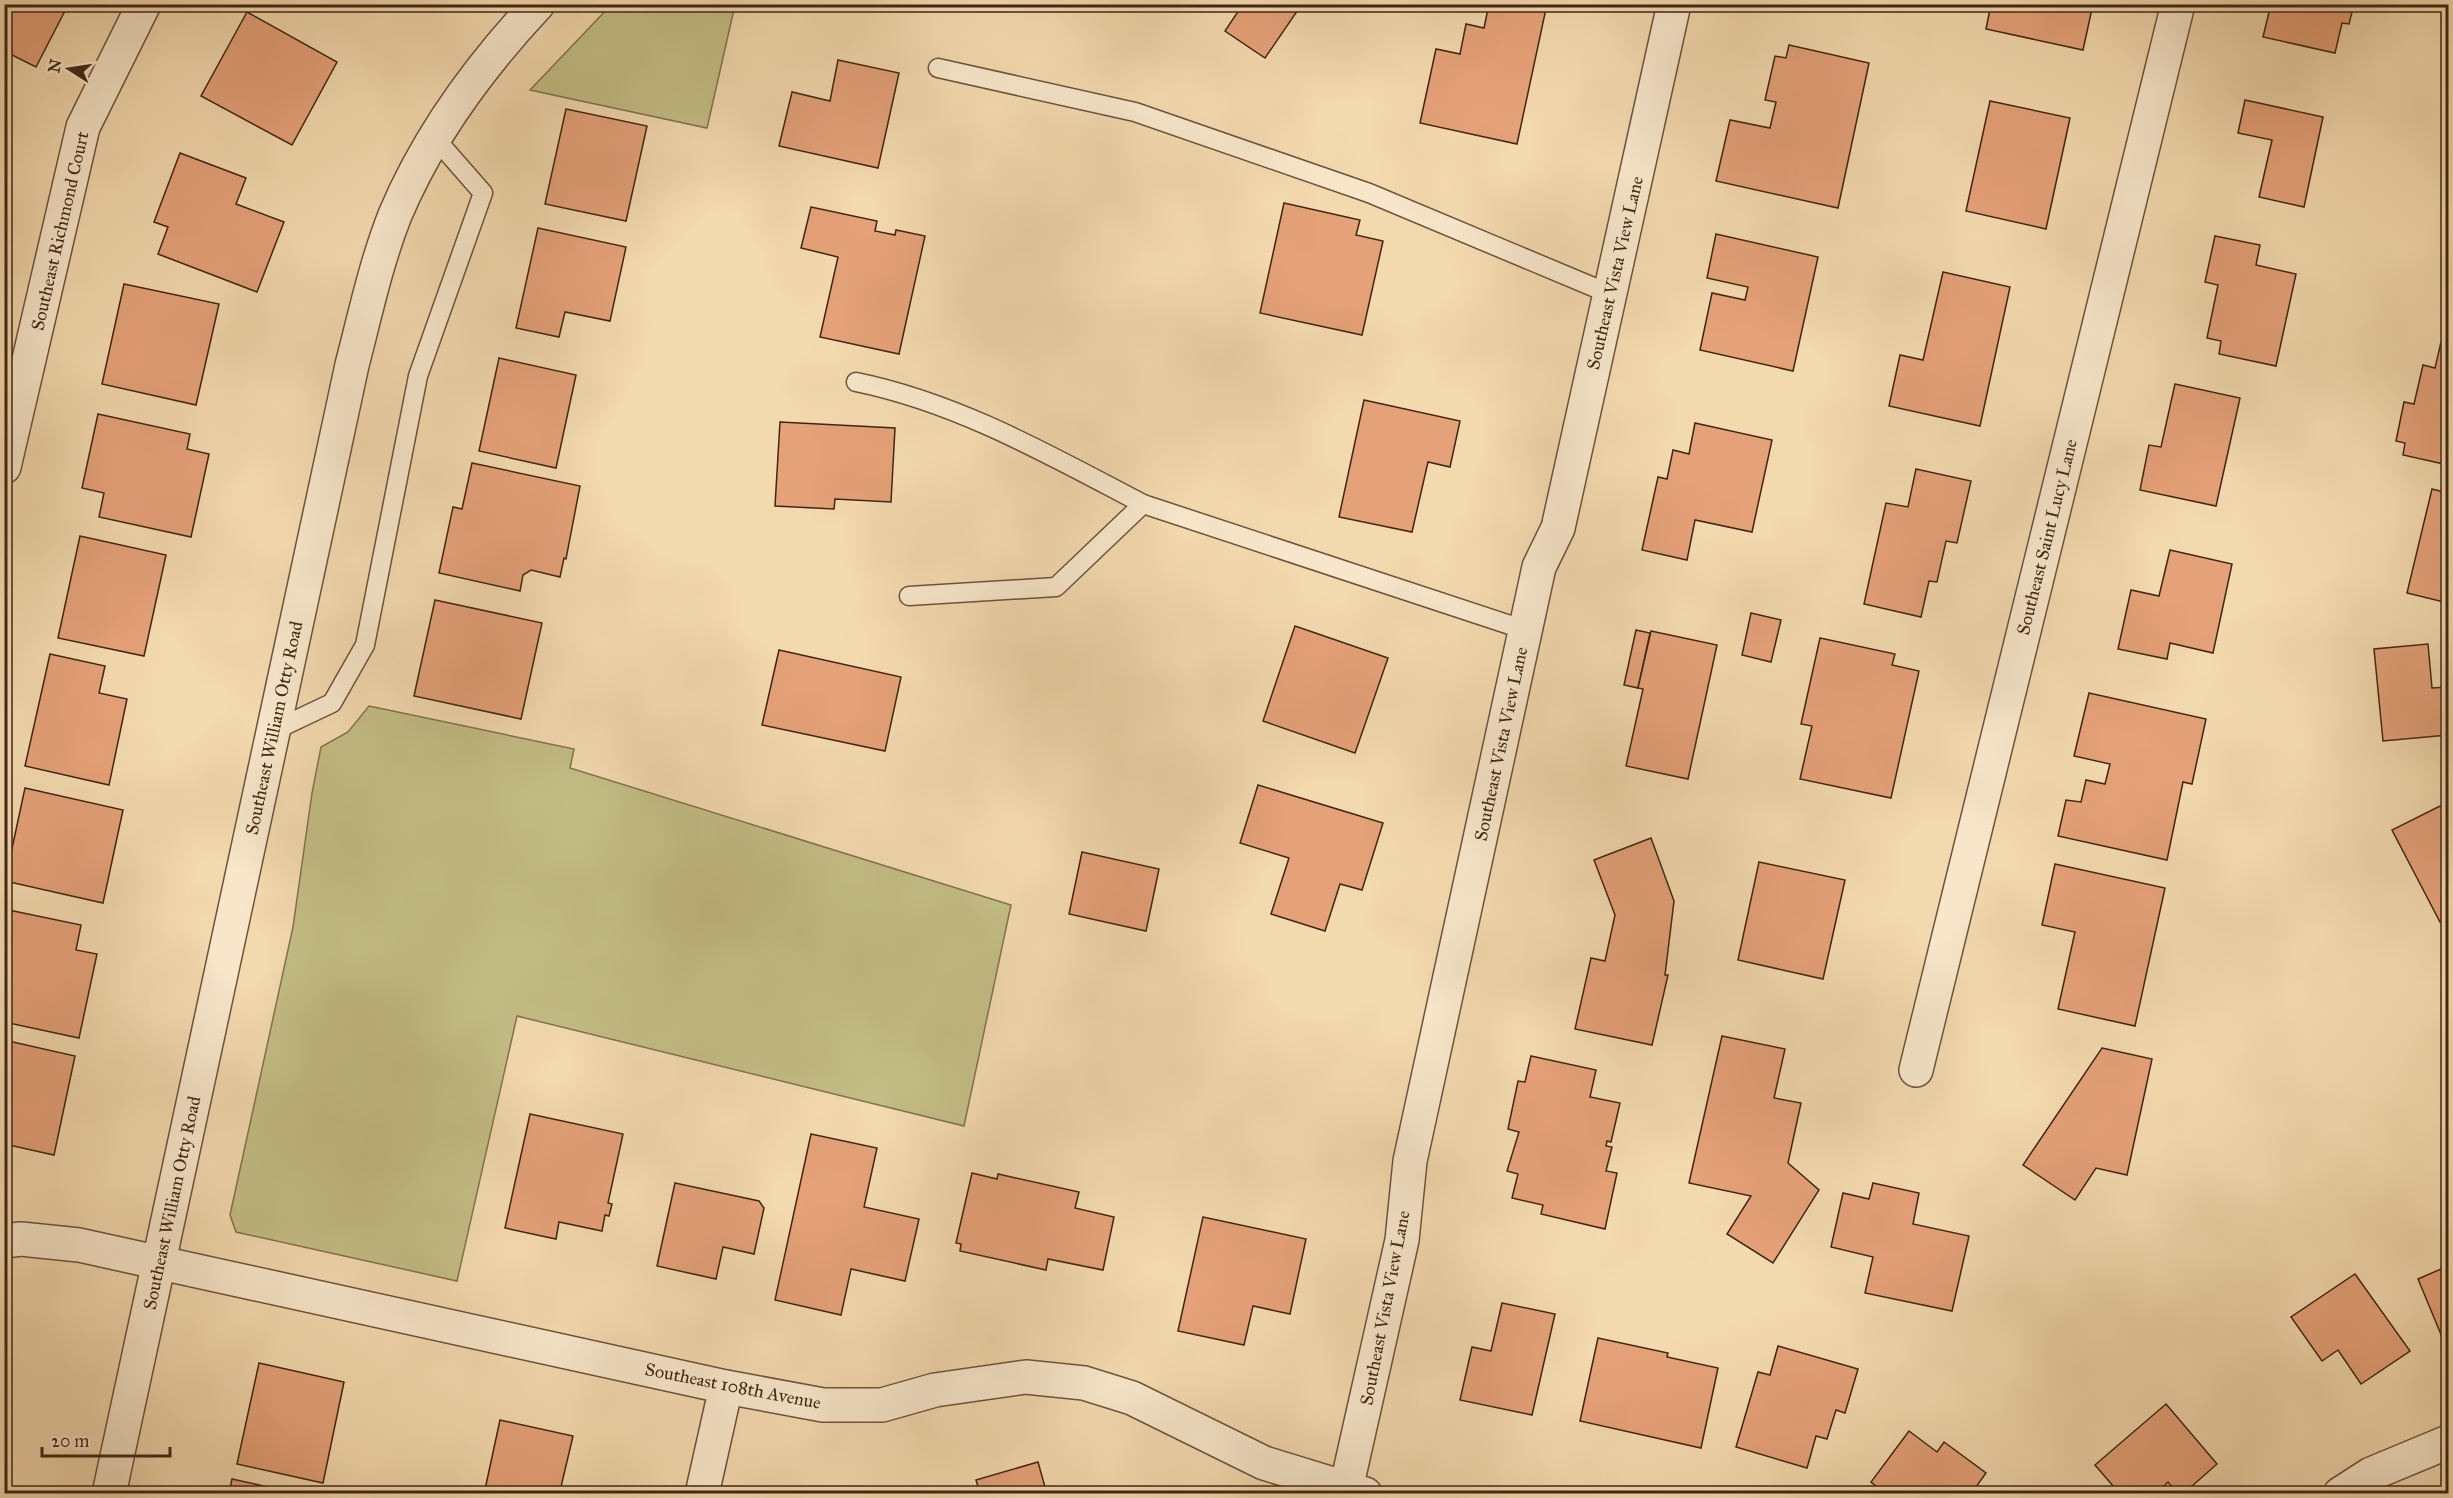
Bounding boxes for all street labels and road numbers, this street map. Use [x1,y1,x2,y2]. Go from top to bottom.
street label: Southeast Richmond Court [26,129,94,333]
street label: Southeast Vista View Lane [1582,174,1648,372]
street label: Southeast Saint Lucy Lane [2012,437,2082,637]
street label: Southeast William Otty Road [241,619,307,837]
street label: Southeast Vista View Lane [1470,645,1532,843]
street label: Southeast William Otty Road [139,1094,205,1312]
street label: Southeast Vista View Lane [1355,1209,1415,1407]
street label: Southeast 108th Avenue [643,1358,823,1414]

